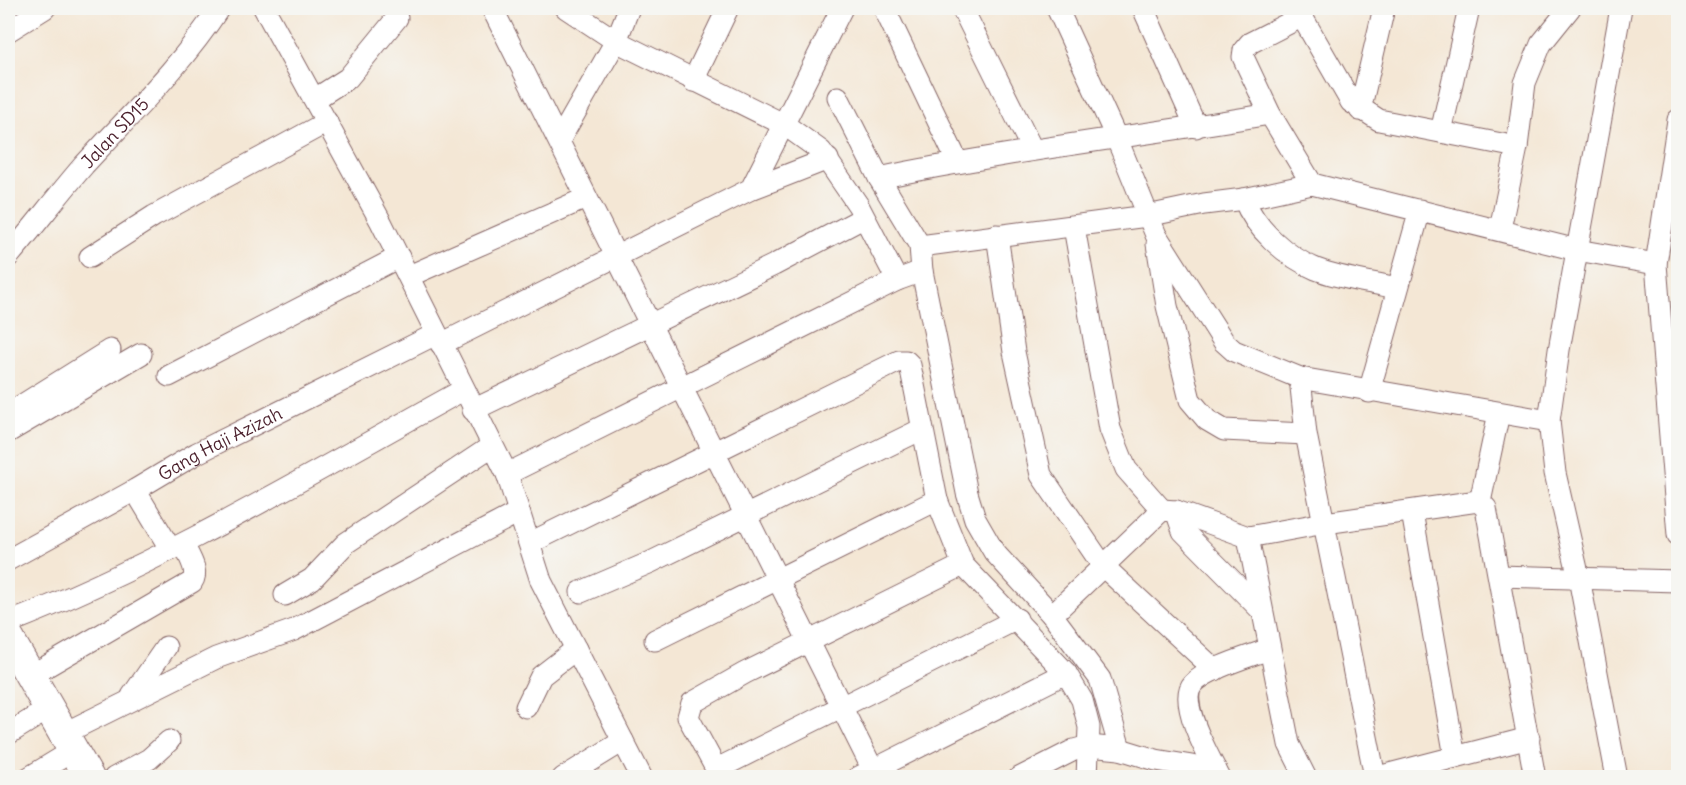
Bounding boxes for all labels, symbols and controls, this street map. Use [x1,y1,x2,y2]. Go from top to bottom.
street label: Jalan SD15 [76,92,153,173]
street label: Gang Haji Azizah [154,401,286,485]

